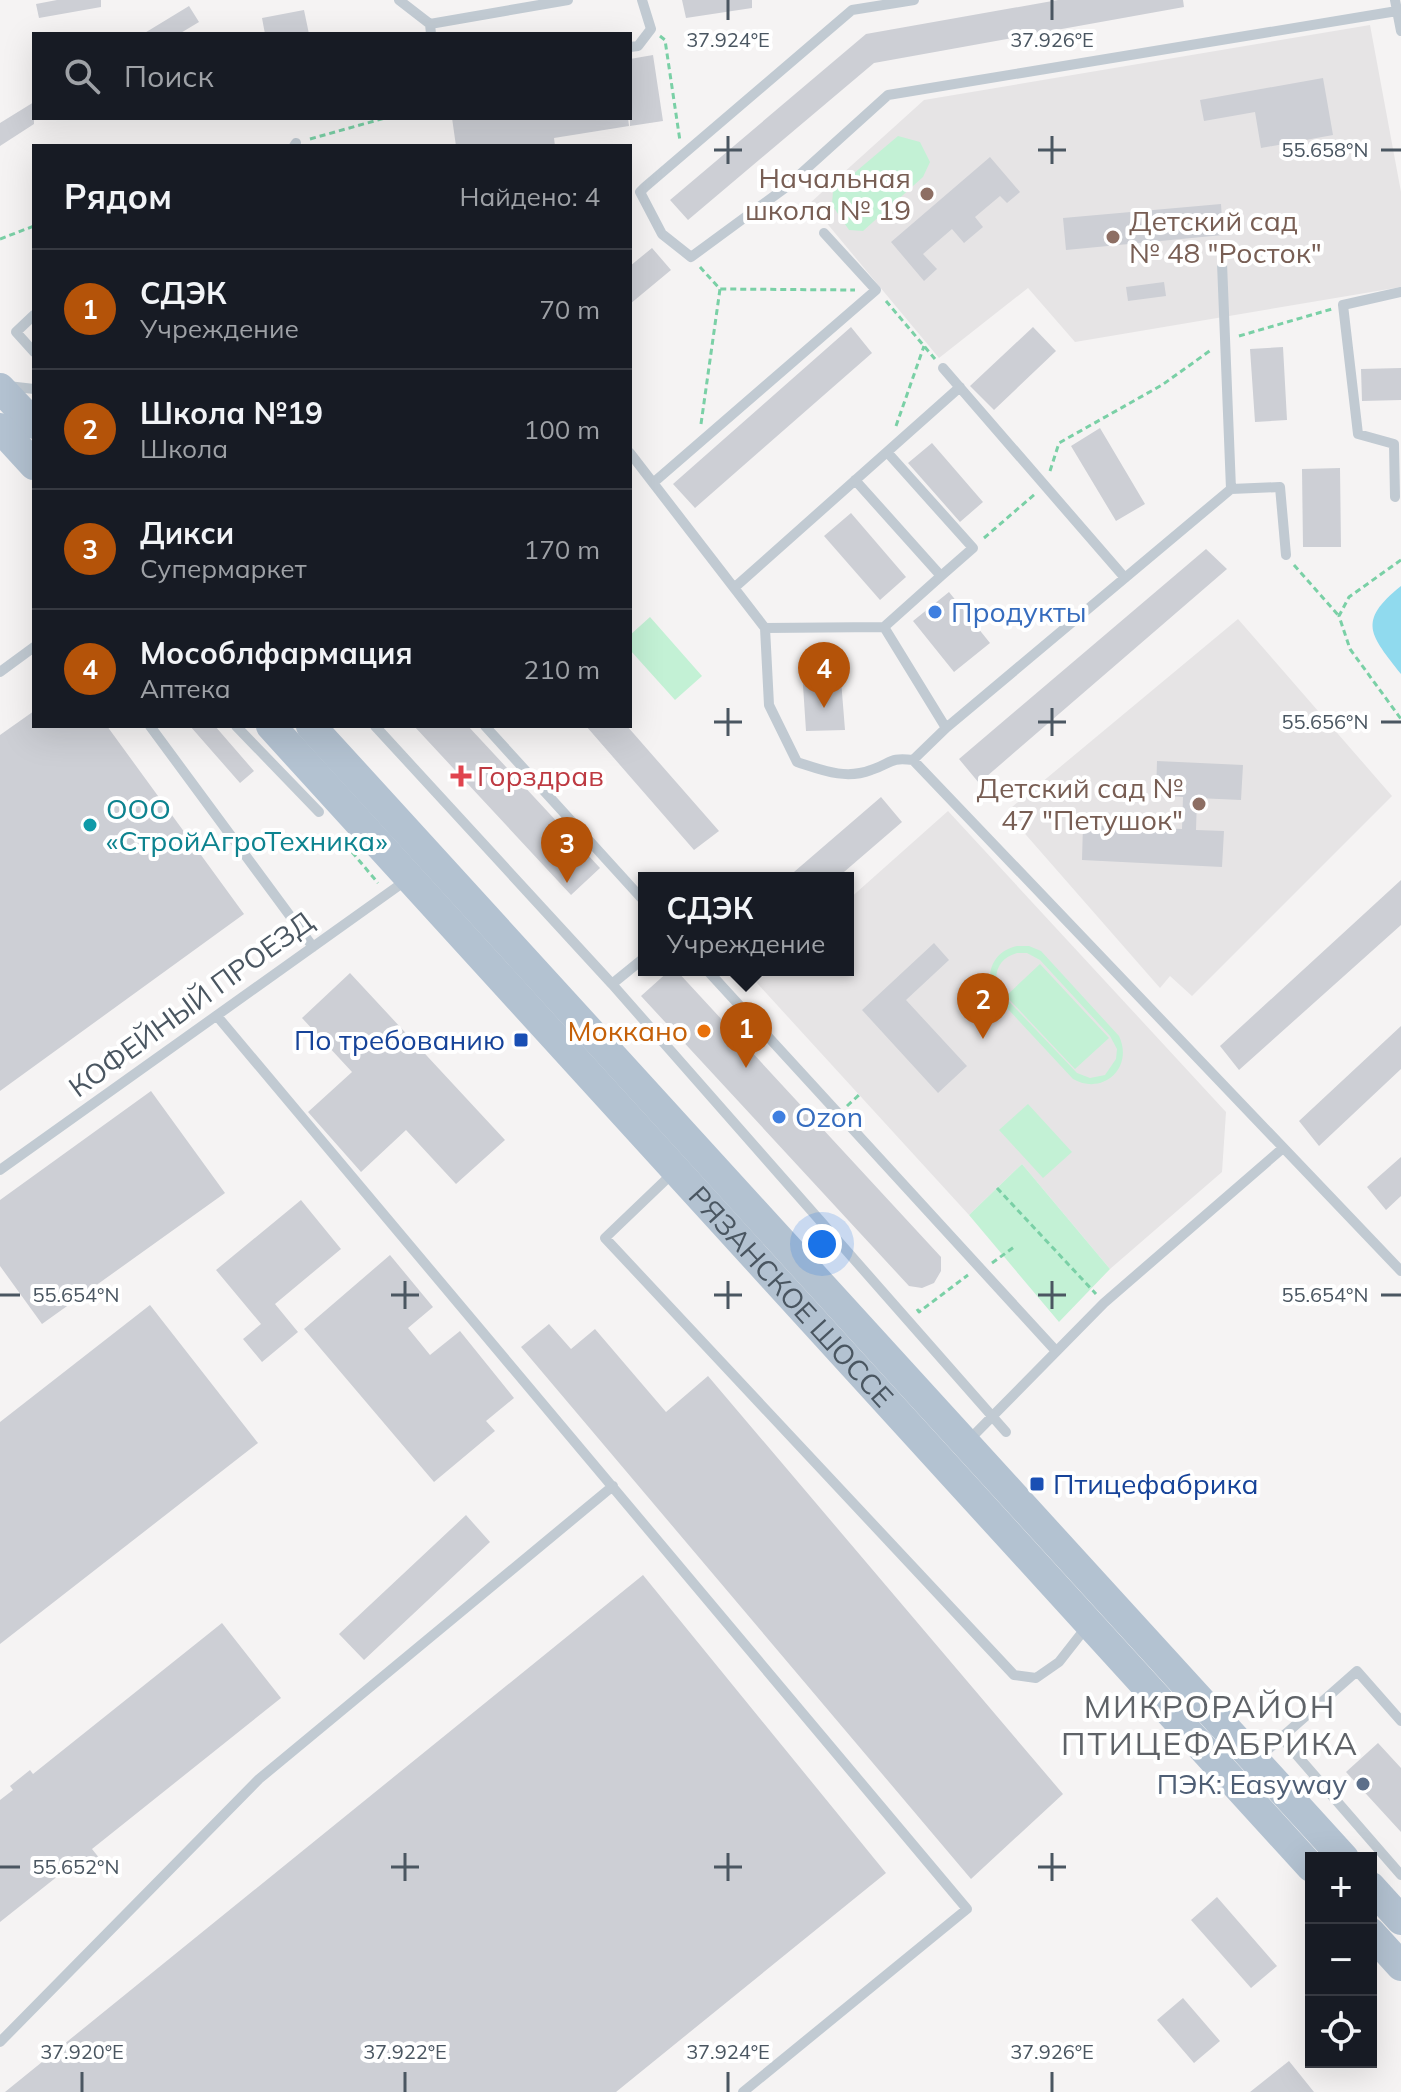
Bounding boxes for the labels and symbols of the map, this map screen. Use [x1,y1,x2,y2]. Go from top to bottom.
text: 37.924°E [686,27,770,52]
text: 37.926°E [1010,27,1094,52]
text: 55.658°N [1282,137,1368,162]
place label: Начальная школа № 19 [745,160,911,227]
marker: Начальная школа № 19 [918,185,936,203]
place label: Детский сад № 48 "Росток" [1129,203,1322,270]
marker: Детский сад № 48 "Росток" [1104,228,1122,246]
place label: Продукты [951,594,1087,629]
marker: Продукты [926,603,944,621]
pin: 4 [798,642,850,708]
text: 55.656°N [1282,709,1368,734]
place label: Горздрав [477,758,604,793]
marker: Горздрав [452,767,470,785]
place label: Детский сад № 47 "Петушок" [977,770,1183,837]
place label: ООО «СтройАгроТехника» [106,791,388,858]
marker: Детский сад № 47 "Петушок" [1190,795,1208,813]
marker: ООО «СтройАгроТехника» [81,816,99,834]
pin: 3 [541,817,593,883]
street label: КОФЕЙНЫЙ ПРОЕЗД [62,903,320,1104]
pin: 2 [957,973,1009,1039]
pin: 1 [720,1002,772,1068]
place label: Моккано [567,1013,688,1048]
place label: По требованию [294,1022,505,1057]
marker: Моккано [695,1022,713,1040]
marker: По требованию [512,1031,530,1049]
place label: Ozon [795,1099,863,1134]
marker: Ozon [770,1108,788,1126]
street label: РЯЗАНСКОЕ ШОССЕ [682,1178,901,1414]
your location [802,1224,842,1264]
text: 55.654°N [33,1282,119,1307]
text: 55.654°N [1282,1282,1368,1307]
place label: Птицефабрика [1053,1466,1259,1501]
marker: Птицефабрика [1028,1475,1046,1493]
district label: МИКРОРАЙОН ПТИЦЕФАБРИКА [1061,1686,1359,1763]
place label: ПЭК: Easyway [1157,1766,1347,1801]
marker: ПЭК: Easyway [1354,1775,1372,1793]
text: 55.652°N [33,1854,119,1879]
text: 37.920°E [40,2039,124,2064]
text: 37.922°E [363,2039,447,2064]
text: 37.924°E [686,2039,770,2064]
text: 37.926°E [1010,2039,1094,2064]

